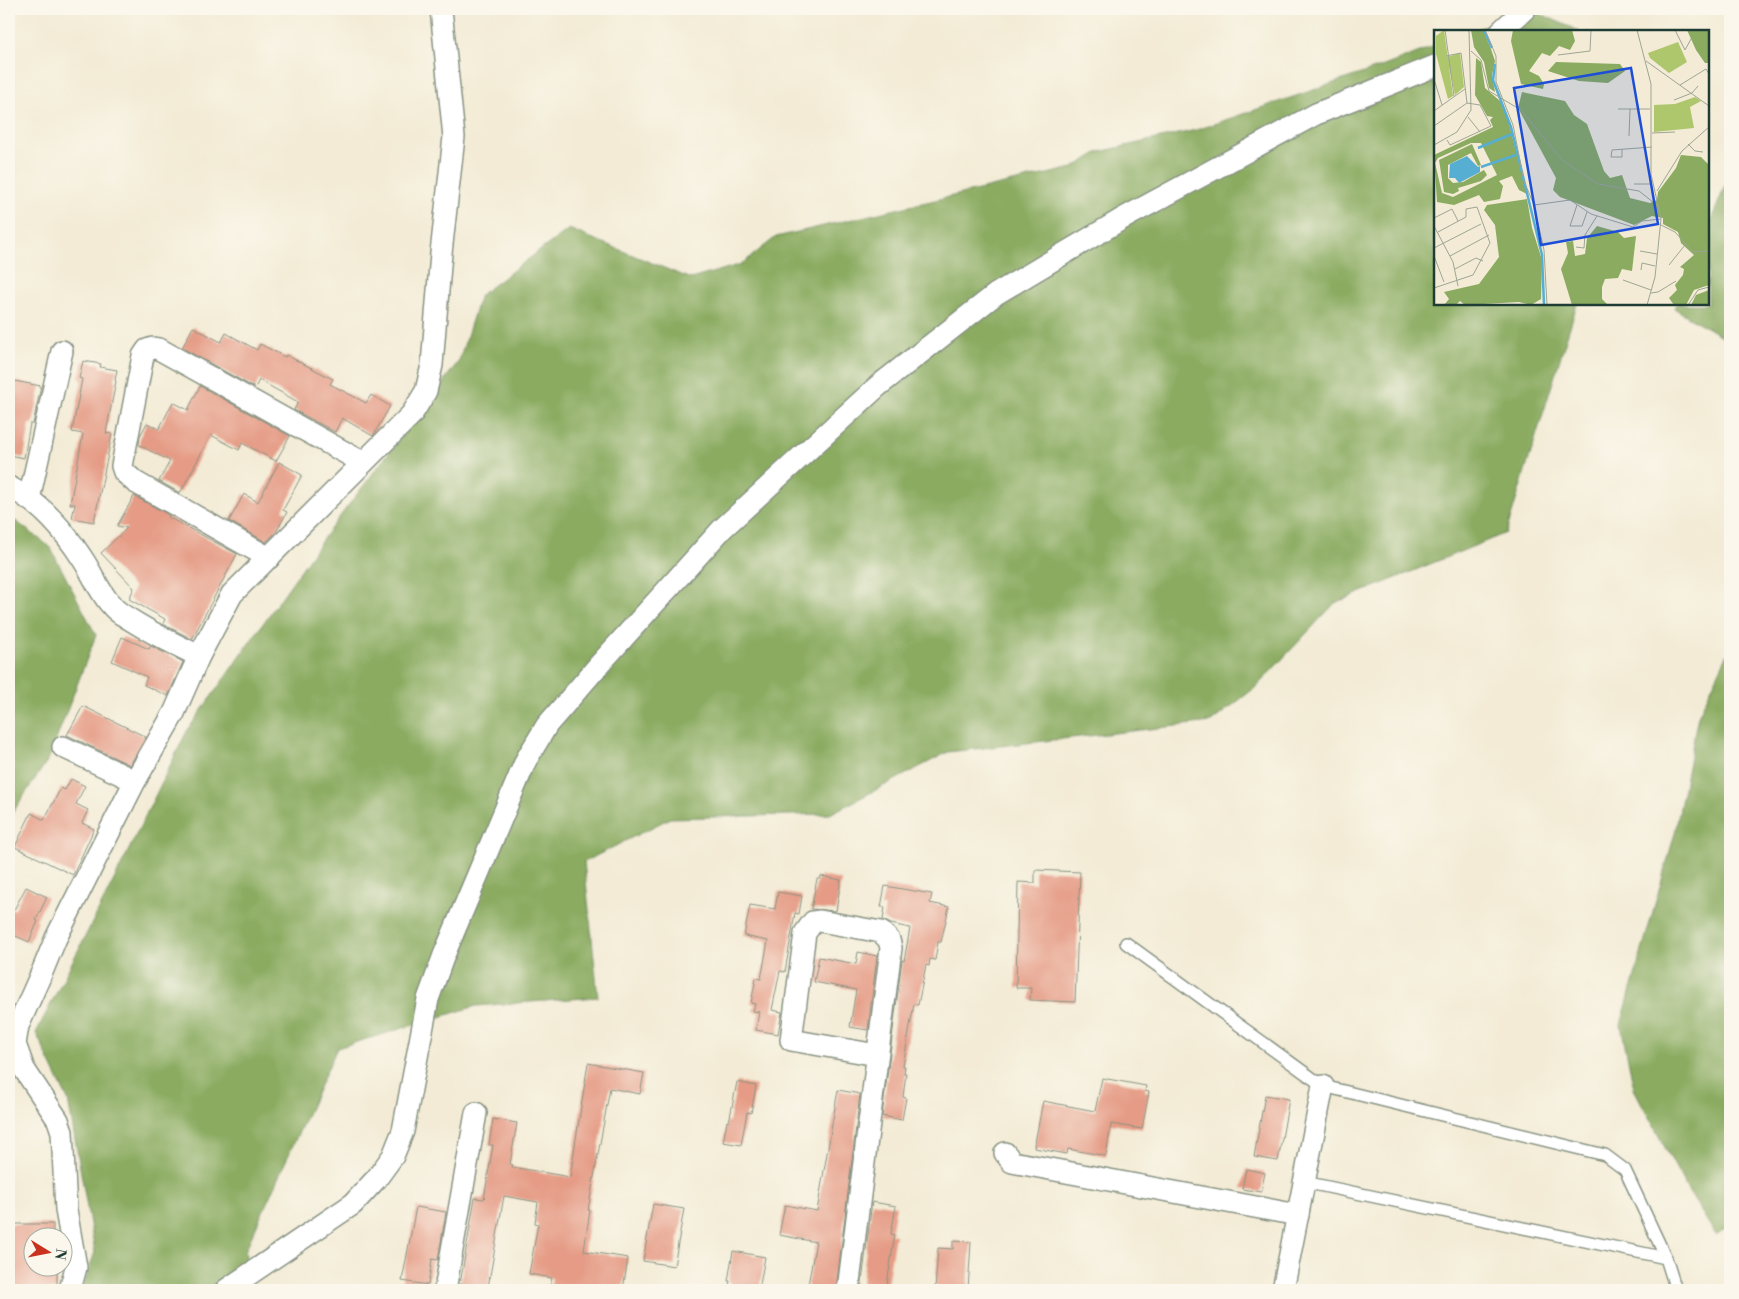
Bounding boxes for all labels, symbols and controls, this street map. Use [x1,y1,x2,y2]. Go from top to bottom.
inset map [1434,30,1709,305]
north arrow [22,1226,72,1276]
text: N [50,1247,70,1261]

